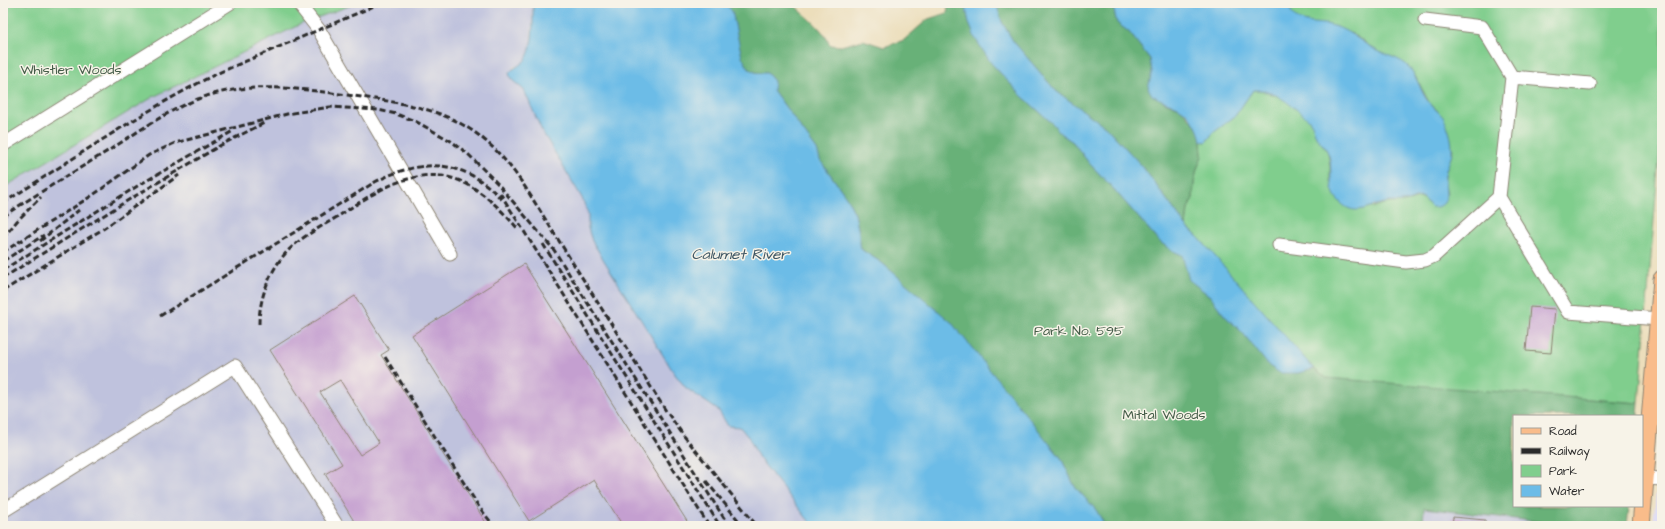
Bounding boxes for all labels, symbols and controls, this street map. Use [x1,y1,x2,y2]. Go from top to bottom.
park label: Whistler Woods [20,60,122,80]
water label: Calumet River [691,244,790,265]
park label: Park No. 595 [1034,321,1124,341]
park label: Mittal Woods [1122,405,1206,425]
legend [1513,415,1643,507]
text: Road [1549,423,1577,440]
text: Railway [1549,443,1590,461]
text: Park [1549,463,1577,480]
text: Water [1549,483,1585,500]

